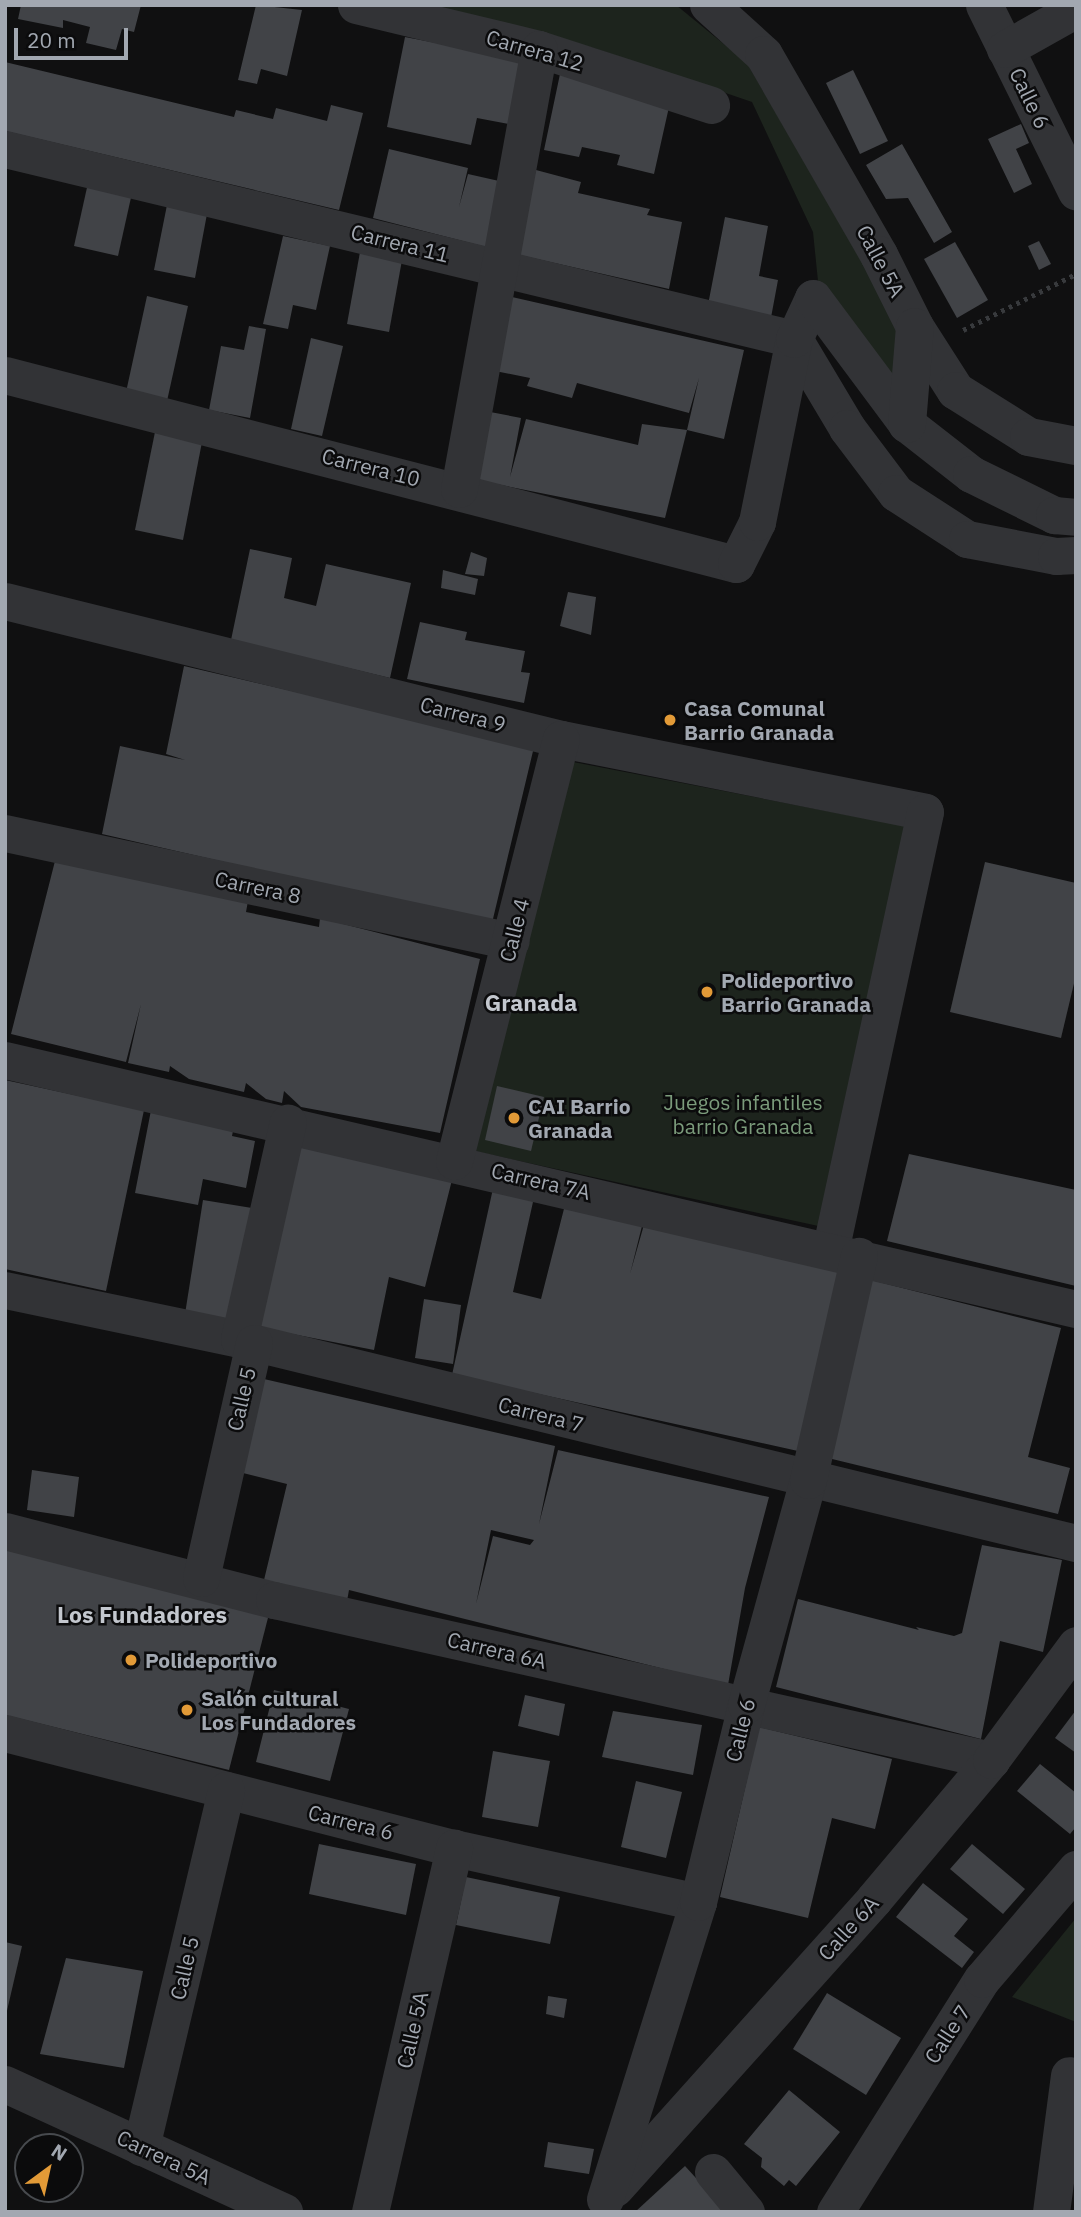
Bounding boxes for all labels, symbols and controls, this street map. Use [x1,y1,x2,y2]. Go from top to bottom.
scale bar [18,14,131,58]
street label: Carrera 12 [483,24,587,76]
text: 20 m [27,26,76,54]
street label: Calle 6 [1005,63,1055,133]
street label: Carrera 11 [348,219,452,267]
street label: Calle 5A [852,221,910,301]
street label: Carrera 10 [319,443,423,491]
street label: Carrera 9 [418,691,508,737]
place label: Casa Comunal Barrio Granada [684,695,834,745]
marker: Casa Comunal Barrio Granada [662,712,678,728]
street label: Carrera 8 [213,866,303,908]
street label: Calle 4 [494,896,534,964]
place label: Polideportivo Barrio Granada [721,967,871,1017]
marker: Polideportivo Barrio Granada [699,984,715,1000]
district label: Granada [485,988,577,1016]
park label: Juegos infantiles barrio Granada [663,1089,823,1139]
place label: CAI Barrio Granada [528,1093,631,1143]
marker: CAI Barrio Granada [506,1110,522,1126]
street label: Carrera 7A [489,1157,593,1205]
street label: Calle 5 [221,1365,261,1433]
street label: Carrera 7 [496,1391,586,1437]
district label: Los Fundadores [57,1600,227,1628]
street label: Carrera 6A [445,1626,549,1674]
place label: Polideportivo [145,1647,277,1673]
marker: Polideportivo [123,1652,139,1668]
place label: Salón cultural Los Fundadores [201,1685,356,1735]
street label: Calle 6 [720,1696,760,1764]
marker: Salón cultural Los Fundadores [179,1702,195,1718]
street label: Carrera 6 [306,1799,396,1845]
street label: Calle 6A [813,1891,883,1965]
street label: Calle 5 [164,1934,204,2002]
street label: Calle 5A [391,1989,433,2071]
street label: Calle 7 [919,2000,975,2068]
street label: Carrera 5A [113,2124,215,2190]
north arrow [14,2133,84,2203]
text: N [47,2138,72,2166]

